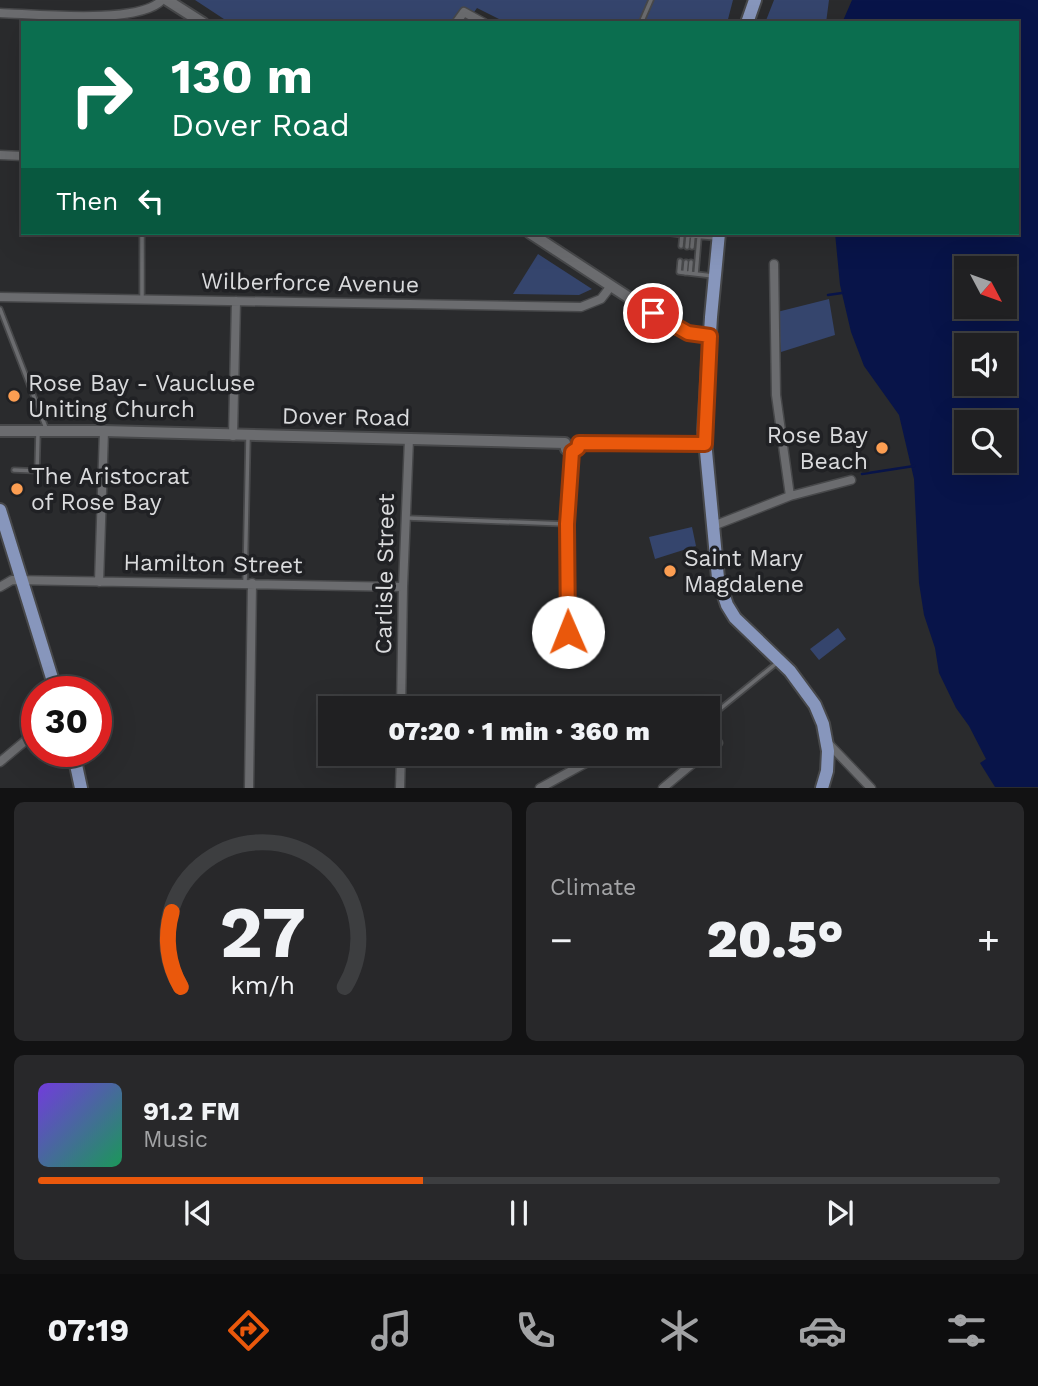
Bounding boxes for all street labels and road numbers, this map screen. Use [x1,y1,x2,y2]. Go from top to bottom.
street label: Wilberforce Avenue [201,268,419,298]
street label: Dover Road [282,402,410,432]
street label: Carlisle Street [370,493,400,655]
street label: Hamilton Street [123,549,303,579]

